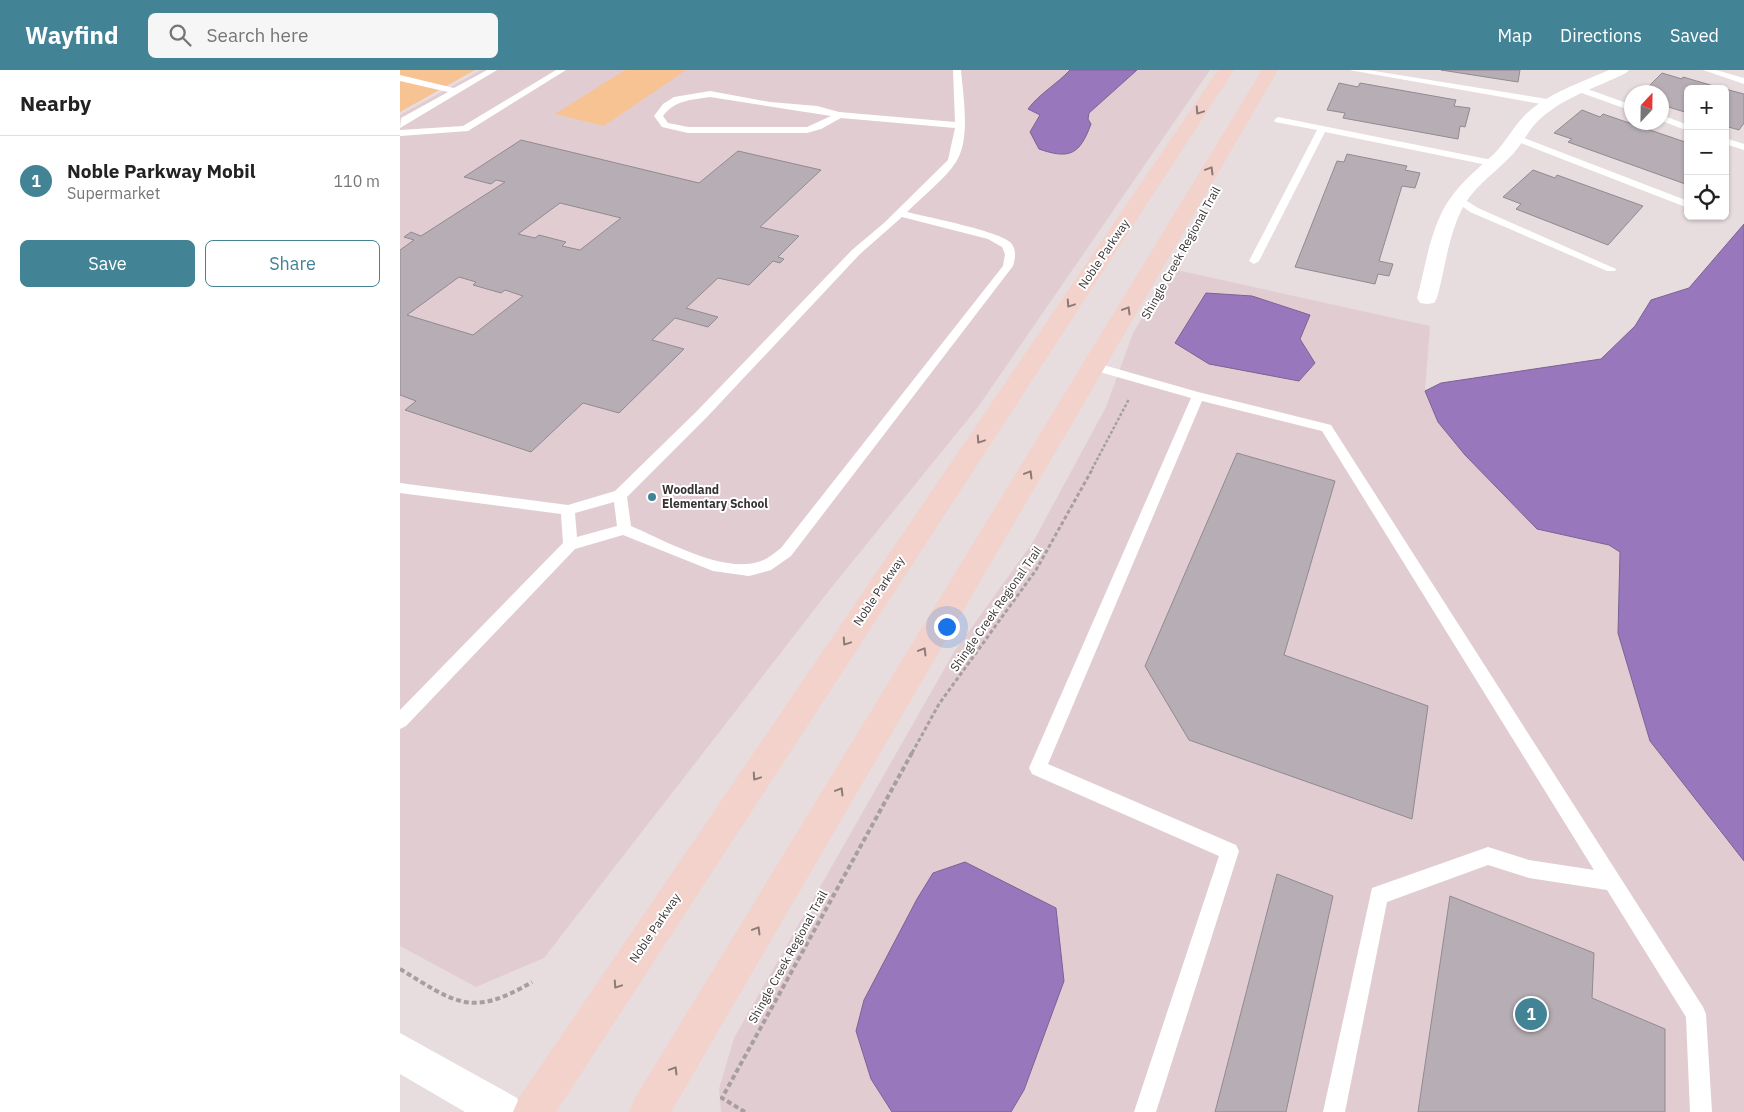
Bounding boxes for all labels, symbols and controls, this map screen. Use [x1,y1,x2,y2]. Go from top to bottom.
search box [148,13,498,58]
text: Wayfind [25,19,118,51]
icon: search [166,21,194,49]
text: Search here [206,23,308,47]
text: Map [1497,24,1532,47]
text: Directions [1560,24,1642,47]
text: Saved [1670,24,1719,47]
north arrow [1624,85,1669,130]
map controls [1684,85,1729,220]
button: + [1684,85,1729,130]
text: Nearby [20,89,91,117]
one-way arrow [1196,105,1205,114]
button: − [1684,130,1729,175]
text: Noble Parkway Mobil [67,159,255,183]
one-way arrow [1204,166,1214,175]
text: 1 [31,171,41,191]
text: 110 m [333,171,380,191]
button: locate [1684,175,1729,220]
text: Supermarket [67,183,160,203]
street label: Shingle Creek Regional Trail [1138,184,1223,322]
street label: Noble Parkway [1075,216,1132,291]
button: Save [20,240,195,287]
button: Share [205,240,380,287]
one-way arrow [1067,298,1076,308]
one-way arrow [1121,306,1131,315]
one-way arrow [977,434,986,443]
one-way arrow [1022,470,1032,479]
place label: Woodland Elementary School [662,482,768,511]
marker: Woodland Elementary School [646,491,658,503]
street label: Shingle Creek Regional Trail [947,543,1045,674]
street label: Noble Parkway [850,553,907,628]
your location [934,614,960,640]
one-way arrow [843,636,852,645]
one-way arrow [917,648,927,657]
one-way arrow [752,772,762,781]
one-way arrow [833,787,843,796]
street label: Shingle Creek Regional Trail [745,888,830,1026]
street label: Noble Parkway [626,890,683,965]
one-way arrow [750,927,760,936]
one-way arrow [614,979,623,989]
pin: 1 [1515,995,1547,1033]
one-way arrow [667,1067,677,1076]

